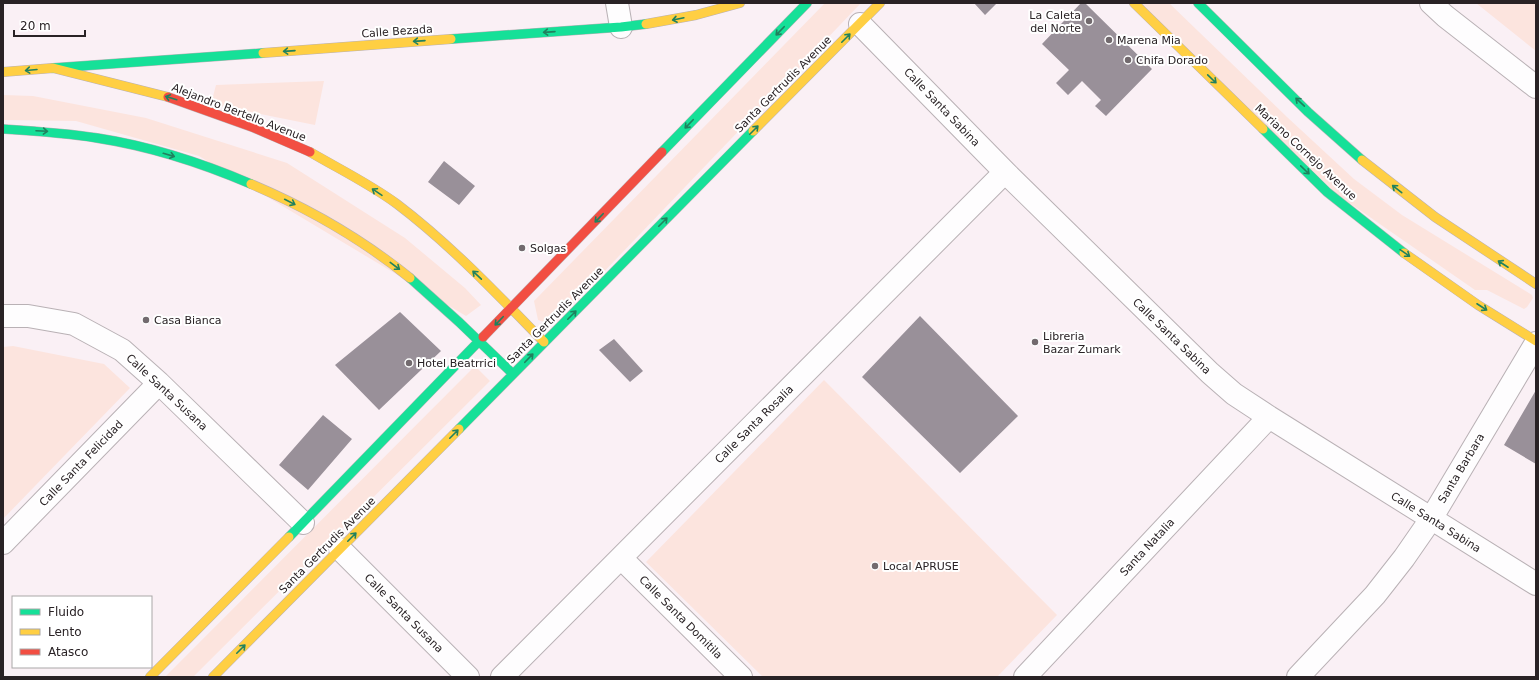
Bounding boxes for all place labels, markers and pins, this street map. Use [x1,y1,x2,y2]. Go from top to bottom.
place label: La Caleta del Norte [1029,9,1081,35]
marker: La Caleta del Norte [1084,16,1094,26]
place label: Marena Mia [1117,34,1181,47]
marker: Marena Mia [1104,35,1114,45]
place label: Chifa Dorado [1136,54,1208,67]
marker: Chifa Dorado [1123,55,1133,65]
place label: Solgas [530,242,566,255]
marker: Solgas [517,243,527,253]
place label: Casa Bianca [154,314,222,327]
marker: Casa Bianca [141,315,151,325]
place label: Libreria Bazar Zumark [1043,330,1121,356]
marker: Libreria Bazar Zumark [1030,337,1040,347]
place label: Hotel Beatrrici [417,357,496,370]
marker: Hotel Beatrrici [404,358,414,368]
place label: Local APRUSE [883,560,959,573]
marker: Local APRUSE [870,561,880,571]

